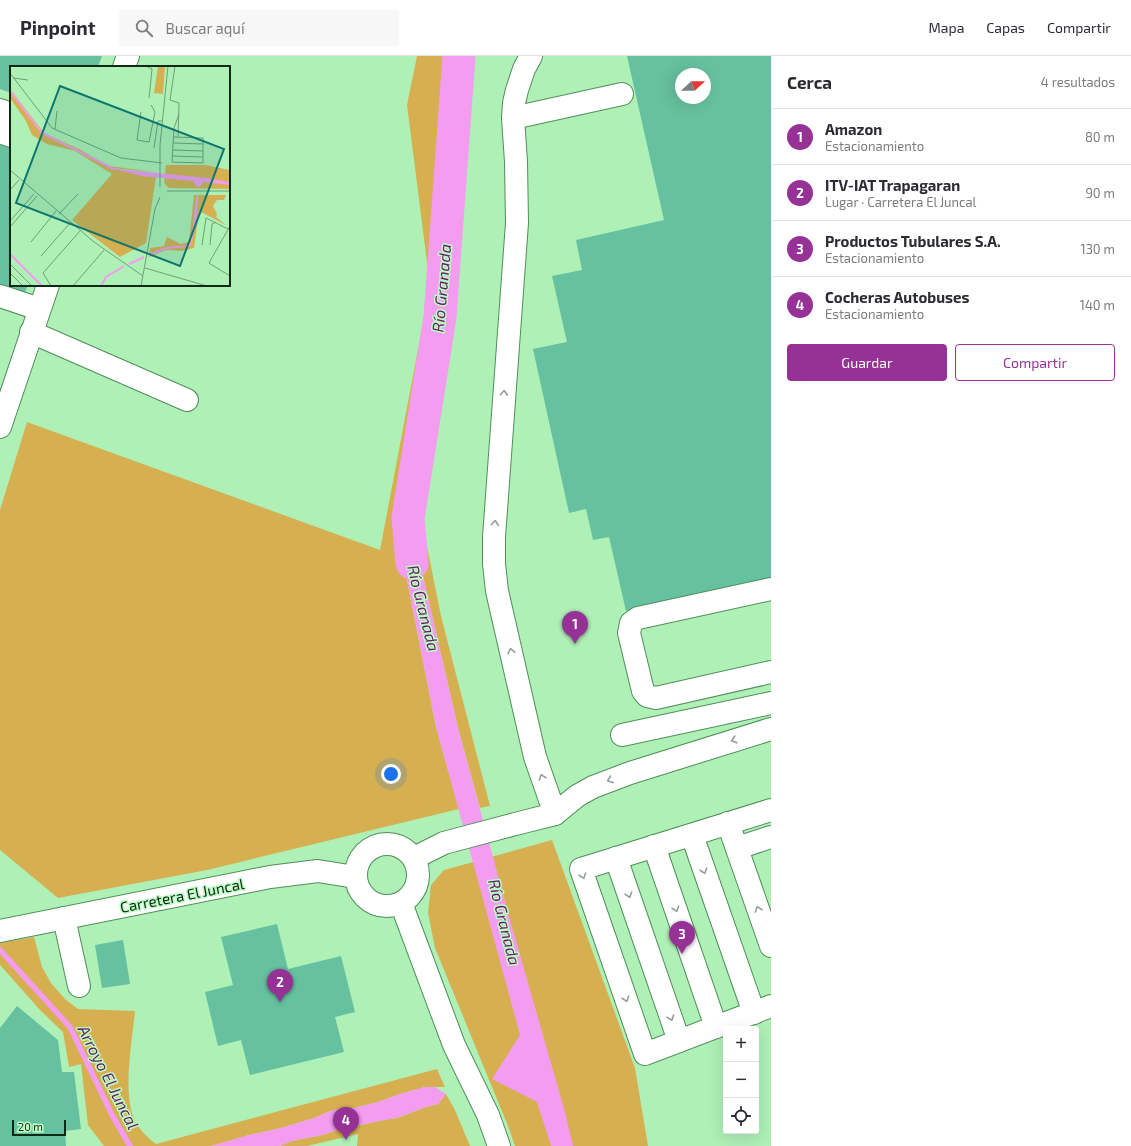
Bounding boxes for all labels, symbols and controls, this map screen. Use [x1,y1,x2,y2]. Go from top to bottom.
search box [119,10,399,46]
text: Pinpoint [20,16,95,39]
icon: search [133,17,155,39]
text: Buscar aquí [165,19,245,37]
text: Mapa [929,19,964,36]
text: Capas [986,19,1025,36]
text: Compartir [1047,19,1111,36]
inset map [10,66,230,286]
north arrow [675,68,711,104]
text: Cerca [787,72,832,92]
text: 4 resultados [1041,74,1115,90]
text: Amazon [825,120,882,138]
text: 1 [797,129,803,145]
text: 80 m [1085,129,1115,145]
text: Estacionamiento [825,138,924,154]
text: ITV-IAT Trapagaran [825,176,960,194]
text: 2 [796,185,804,201]
text: 90 m [1085,185,1115,201]
text: Lugar · Carretera El Juncal [825,194,976,210]
text: Productos Tubulares S.A. [825,232,1001,250]
text: 3 [796,241,804,257]
text: 130 m [1080,241,1115,257]
water label: Río Granada [428,243,454,333]
text: Estacionamiento [825,250,924,266]
text: Cocheras Autobuses [825,288,969,306]
text: 4 [796,297,804,313]
text: 140 m [1080,297,1115,313]
text: Estacionamiento [825,306,924,322]
button: Guardar [787,344,947,381]
button: Compartir [955,344,1115,381]
one-way arrow [500,390,509,396]
one-way arrow [490,520,499,526]
water label: Río Granada [404,563,444,653]
pin: 1 [562,611,588,644]
one-way arrow [507,648,516,655]
one-way arrow [730,735,737,744]
your location [381,764,401,784]
one-way arrow [539,774,547,781]
one-way arrow [607,776,614,784]
one-way arrow [700,868,708,875]
one-way arrow [579,873,587,880]
street label: Carretera El Juncal [118,874,246,916]
water label: Río Granada [485,877,525,967]
one-way arrow [624,891,632,898]
one-way arrow [671,906,680,913]
one-way arrow [754,906,763,913]
pin: 3 [669,921,695,954]
pin: 2 [267,969,293,1002]
one-way arrow [621,995,629,1002]
one-way arrow [666,1014,675,1021]
water label: Arroyo El Juncal [73,1021,143,1133]
map controls [723,1026,759,1134]
button: + [723,1026,759,1062]
button: − [723,1062,759,1098]
button: locate [723,1098,759,1134]
pin: 4 [333,1107,359,1140]
scale bar [12,1118,66,1137]
text: 20 m [18,1120,43,1133]

